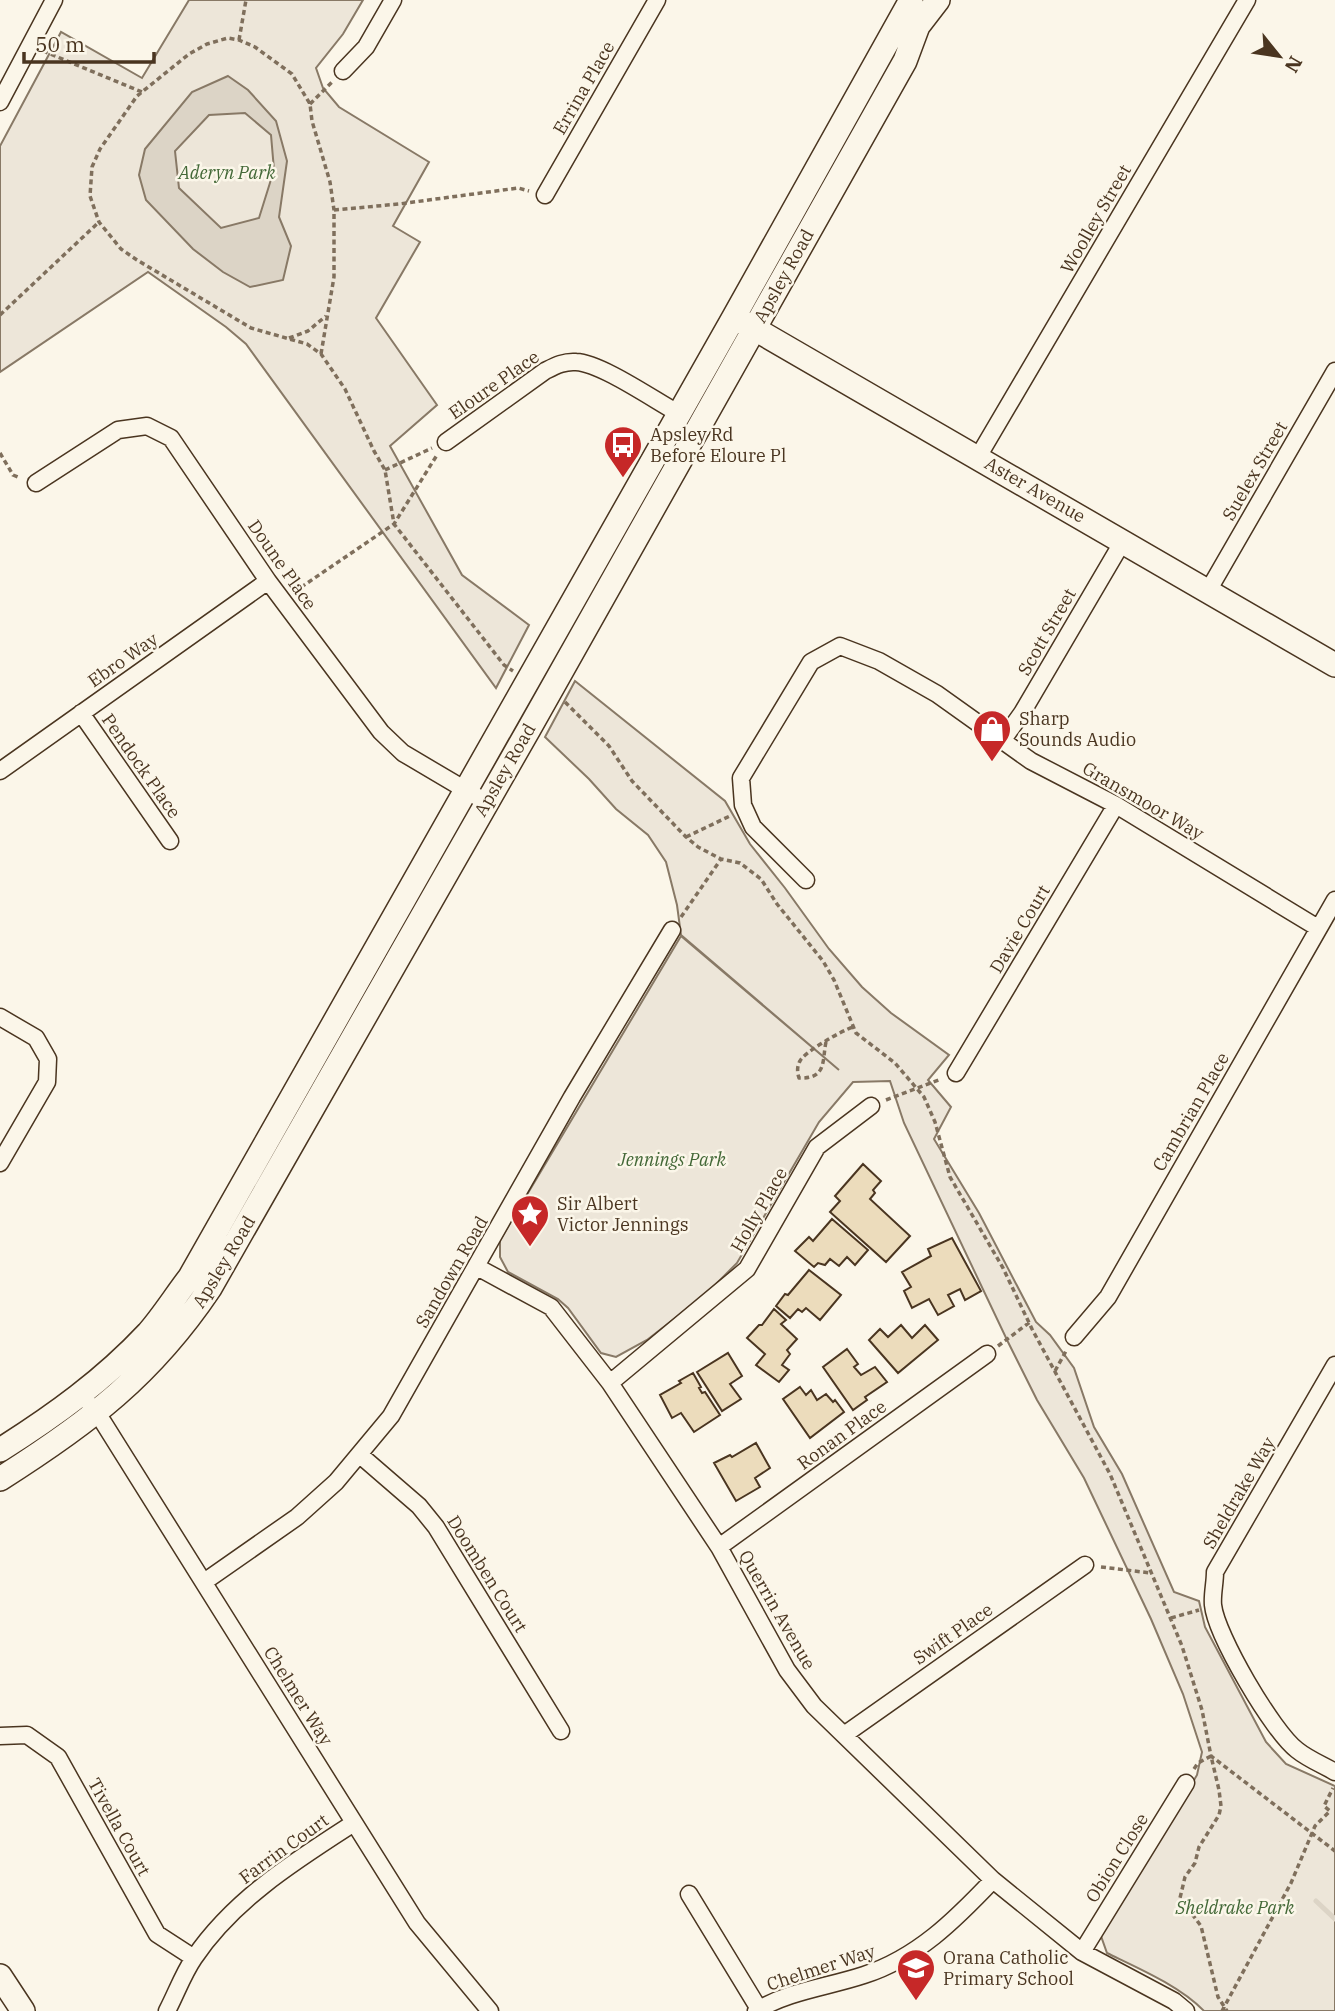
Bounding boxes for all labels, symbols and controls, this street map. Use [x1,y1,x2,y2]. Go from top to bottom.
scale bar [24,21,154,65]
north arrow [1244,21,1314,91]
text: 50 m [35,30,85,58]
street label: Errina Place [548,37,620,138]
text: N [1280,52,1308,77]
street label: Woolley Street [1055,160,1136,277]
park label: Aderyn Park [177,161,276,184]
street label: Apsley Road [748,225,819,327]
street label: Eloure Place [444,345,543,424]
street label: Suelex Street [1217,417,1292,525]
place label: Apsley Rd Before Eloure Pl [650,423,786,467]
bus stop icon: Apsley Rd Before Eloure Pl [602,424,644,479]
street label: Aster Avenue [981,451,1090,528]
street label: Doune Place [243,515,322,614]
street label: Scott Street [1012,584,1081,680]
street label: Ebro Way [83,627,162,692]
place label: Sharp Sounds Audio [1019,707,1136,751]
shop icon: Sharp Sounds Audio [971,708,1013,763]
street label: Pendock Place [97,709,186,822]
street label: Apsley Road [469,719,540,820]
street label: Gransmoor Way [1078,756,1208,845]
street label: Davie Court [984,881,1055,977]
street label: Cambrian Place [1147,1048,1234,1175]
park label: Jennings Park [617,1148,727,1171]
street label: Holly Place [725,1163,792,1256]
place label: Sir Albert Victor Jennings [557,1192,689,1236]
place icon: Sir Albert Victor Jennings [509,1193,551,1248]
street label: Apsley Road [187,1211,260,1312]
street label: Sandown Road [410,1212,493,1332]
street label: Ronan Place [793,1395,891,1475]
street label: Sheldrake Way [1197,1432,1280,1553]
street label: Doomben Court [442,1511,533,1637]
street label: Querrin Avenue [734,1546,821,1674]
street label: Swift Place [908,1598,997,1669]
street label: Chelmer Way [259,1642,338,1750]
street label: Tivella Court [83,1774,156,1880]
street label: Farrin Court [234,1808,333,1889]
street label: Obion Close [1080,1809,1153,1907]
park label: Sheldrake Park [1175,1896,1295,1919]
street label: Chelmer Way [764,1939,878,1996]
place label: Orana Catholic Primary School [943,1946,1074,1990]
school or university icon: Orana Catholic Primary School [895,1947,937,2002]

